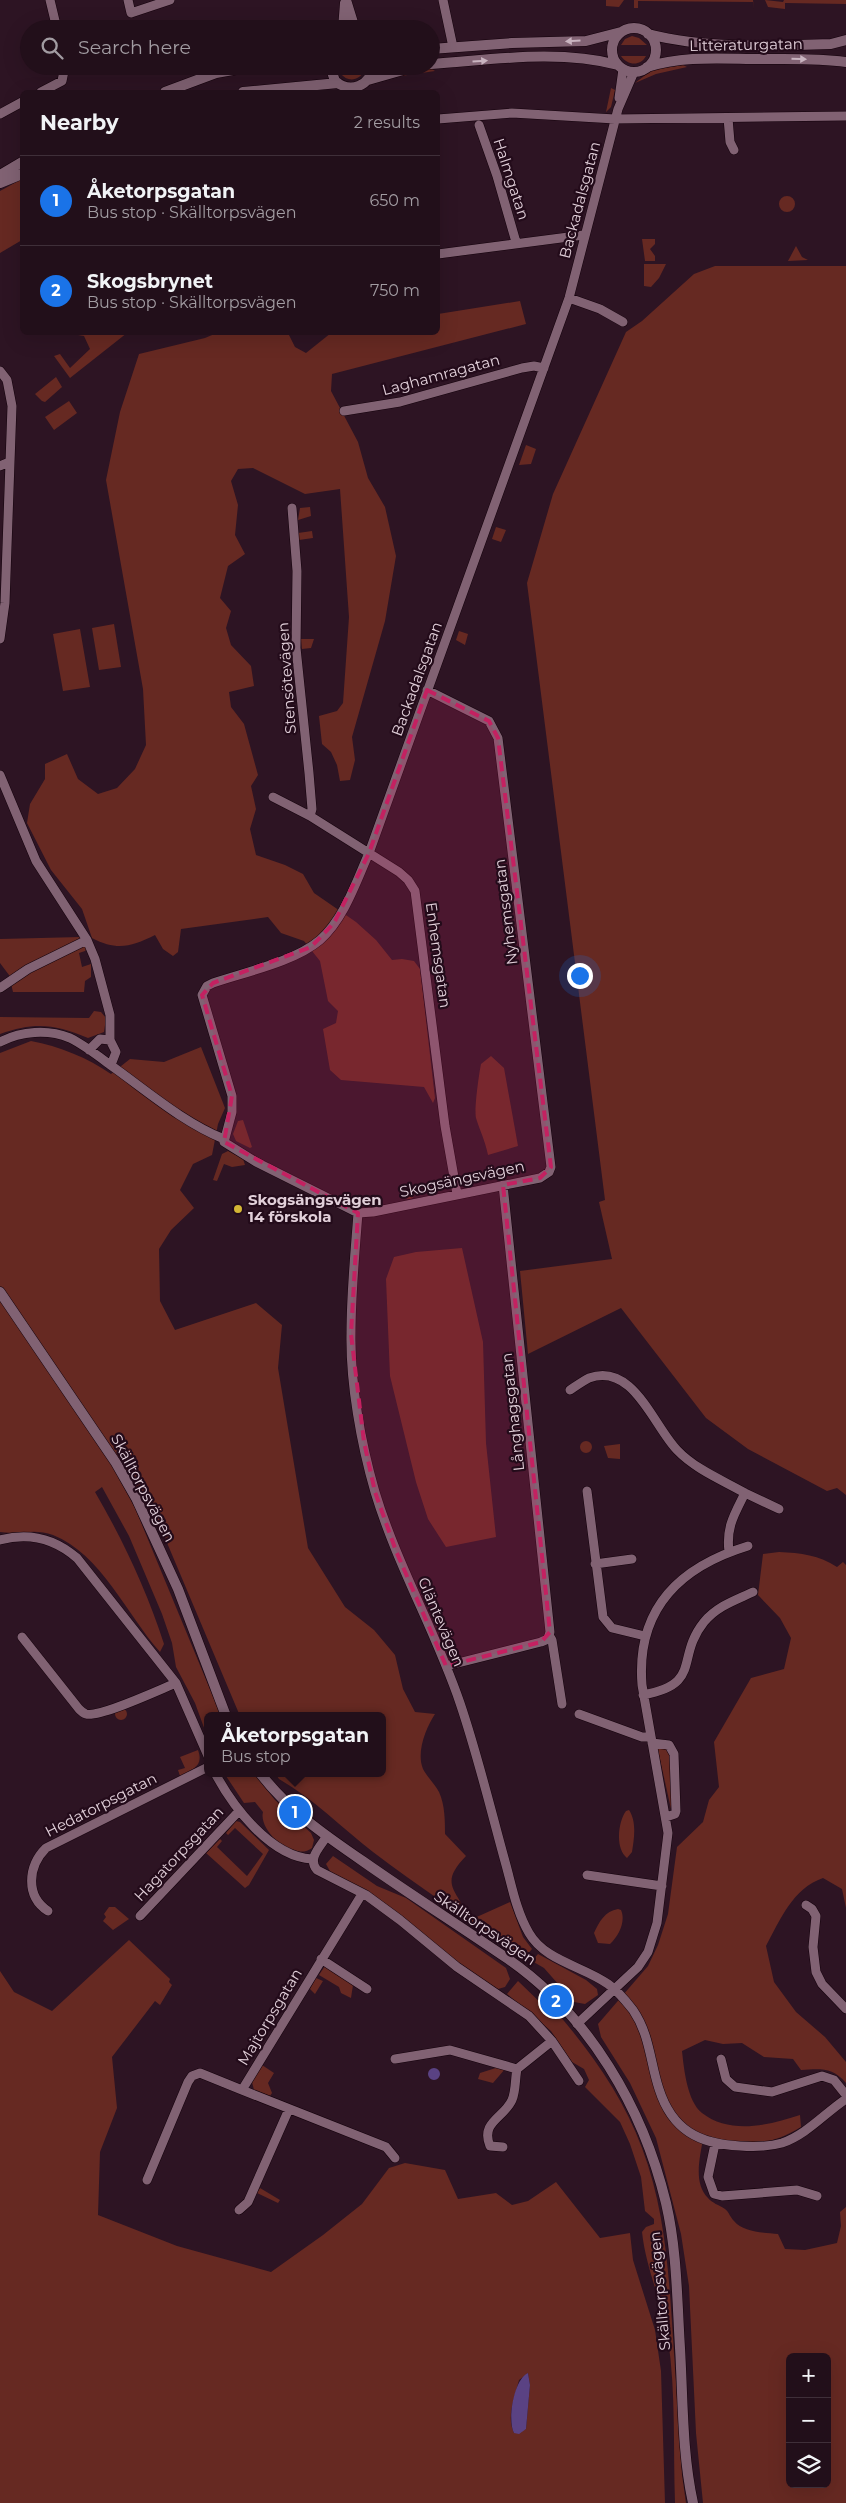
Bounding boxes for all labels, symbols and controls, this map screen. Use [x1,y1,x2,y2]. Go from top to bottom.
search box [20,20,440,75]
icon: search [38,34,66,62]
street label: Litteraturgatan [689,34,803,55]
text: Search here [78,36,191,59]
one-way arrow [565,38,581,46]
one-way arrow [791,55,807,63]
one-way arrow [472,56,488,64]
text: Nearby [40,110,119,135]
text: 2 results [354,113,420,132]
street label: Halmgatan [489,136,534,222]
street label: Backadalsgatan [555,139,604,261]
text: Åketorpsgatan [87,180,235,203]
text: 1 [53,191,59,210]
text: 650 m [369,191,420,210]
text: Bus stop · Skälltorpsvägen [87,203,297,222]
text: Skogsbrynet [87,270,213,293]
text: 2 [51,281,61,300]
text: 750 m [370,281,420,300]
text: Bus stop · Skälltorpsvägen [87,293,297,312]
street label: Laghamragatan [380,350,502,399]
street label: Backadalsgatan [387,619,446,739]
street label: Stensötevägen [273,622,300,734]
street label: Nyhemsgatan [490,858,521,966]
street label: Enhemsgatan [422,901,455,1009]
your location [567,963,593,989]
street label: Skogsängsvägen [398,1156,526,1201]
place label: Skogsängsvägen 14 förskola [248,1190,382,1226]
marker: Skogsängsvägen 14 förskola [232,1203,244,1215]
street label: Långhagsgatan [497,1352,528,1472]
street label: Skälltorpsvägen [107,1431,180,1545]
street label: Gläntevägen [414,1574,469,1669]
popup [204,1712,386,1777]
text: Åketorpsgatan [221,1724,369,1747]
text: Bus stop [221,1747,291,1766]
street label: Hedatorpsgatan [42,1768,160,1841]
pin: 1 [279,1793,311,1831]
street label: Hagatorpsgatan [130,1802,227,1905]
street label: Skälltorpsvägen [430,1886,540,1969]
street label: Majtorpsgatan [233,1965,306,2069]
pin: 2 [540,1982,572,2020]
street label: Skälltorpsvägen [645,2231,674,2351]
map controls [786,2353,831,2488]
button: + [786,2353,831,2398]
button: − [786,2398,831,2443]
button: layers [786,2443,831,2488]

